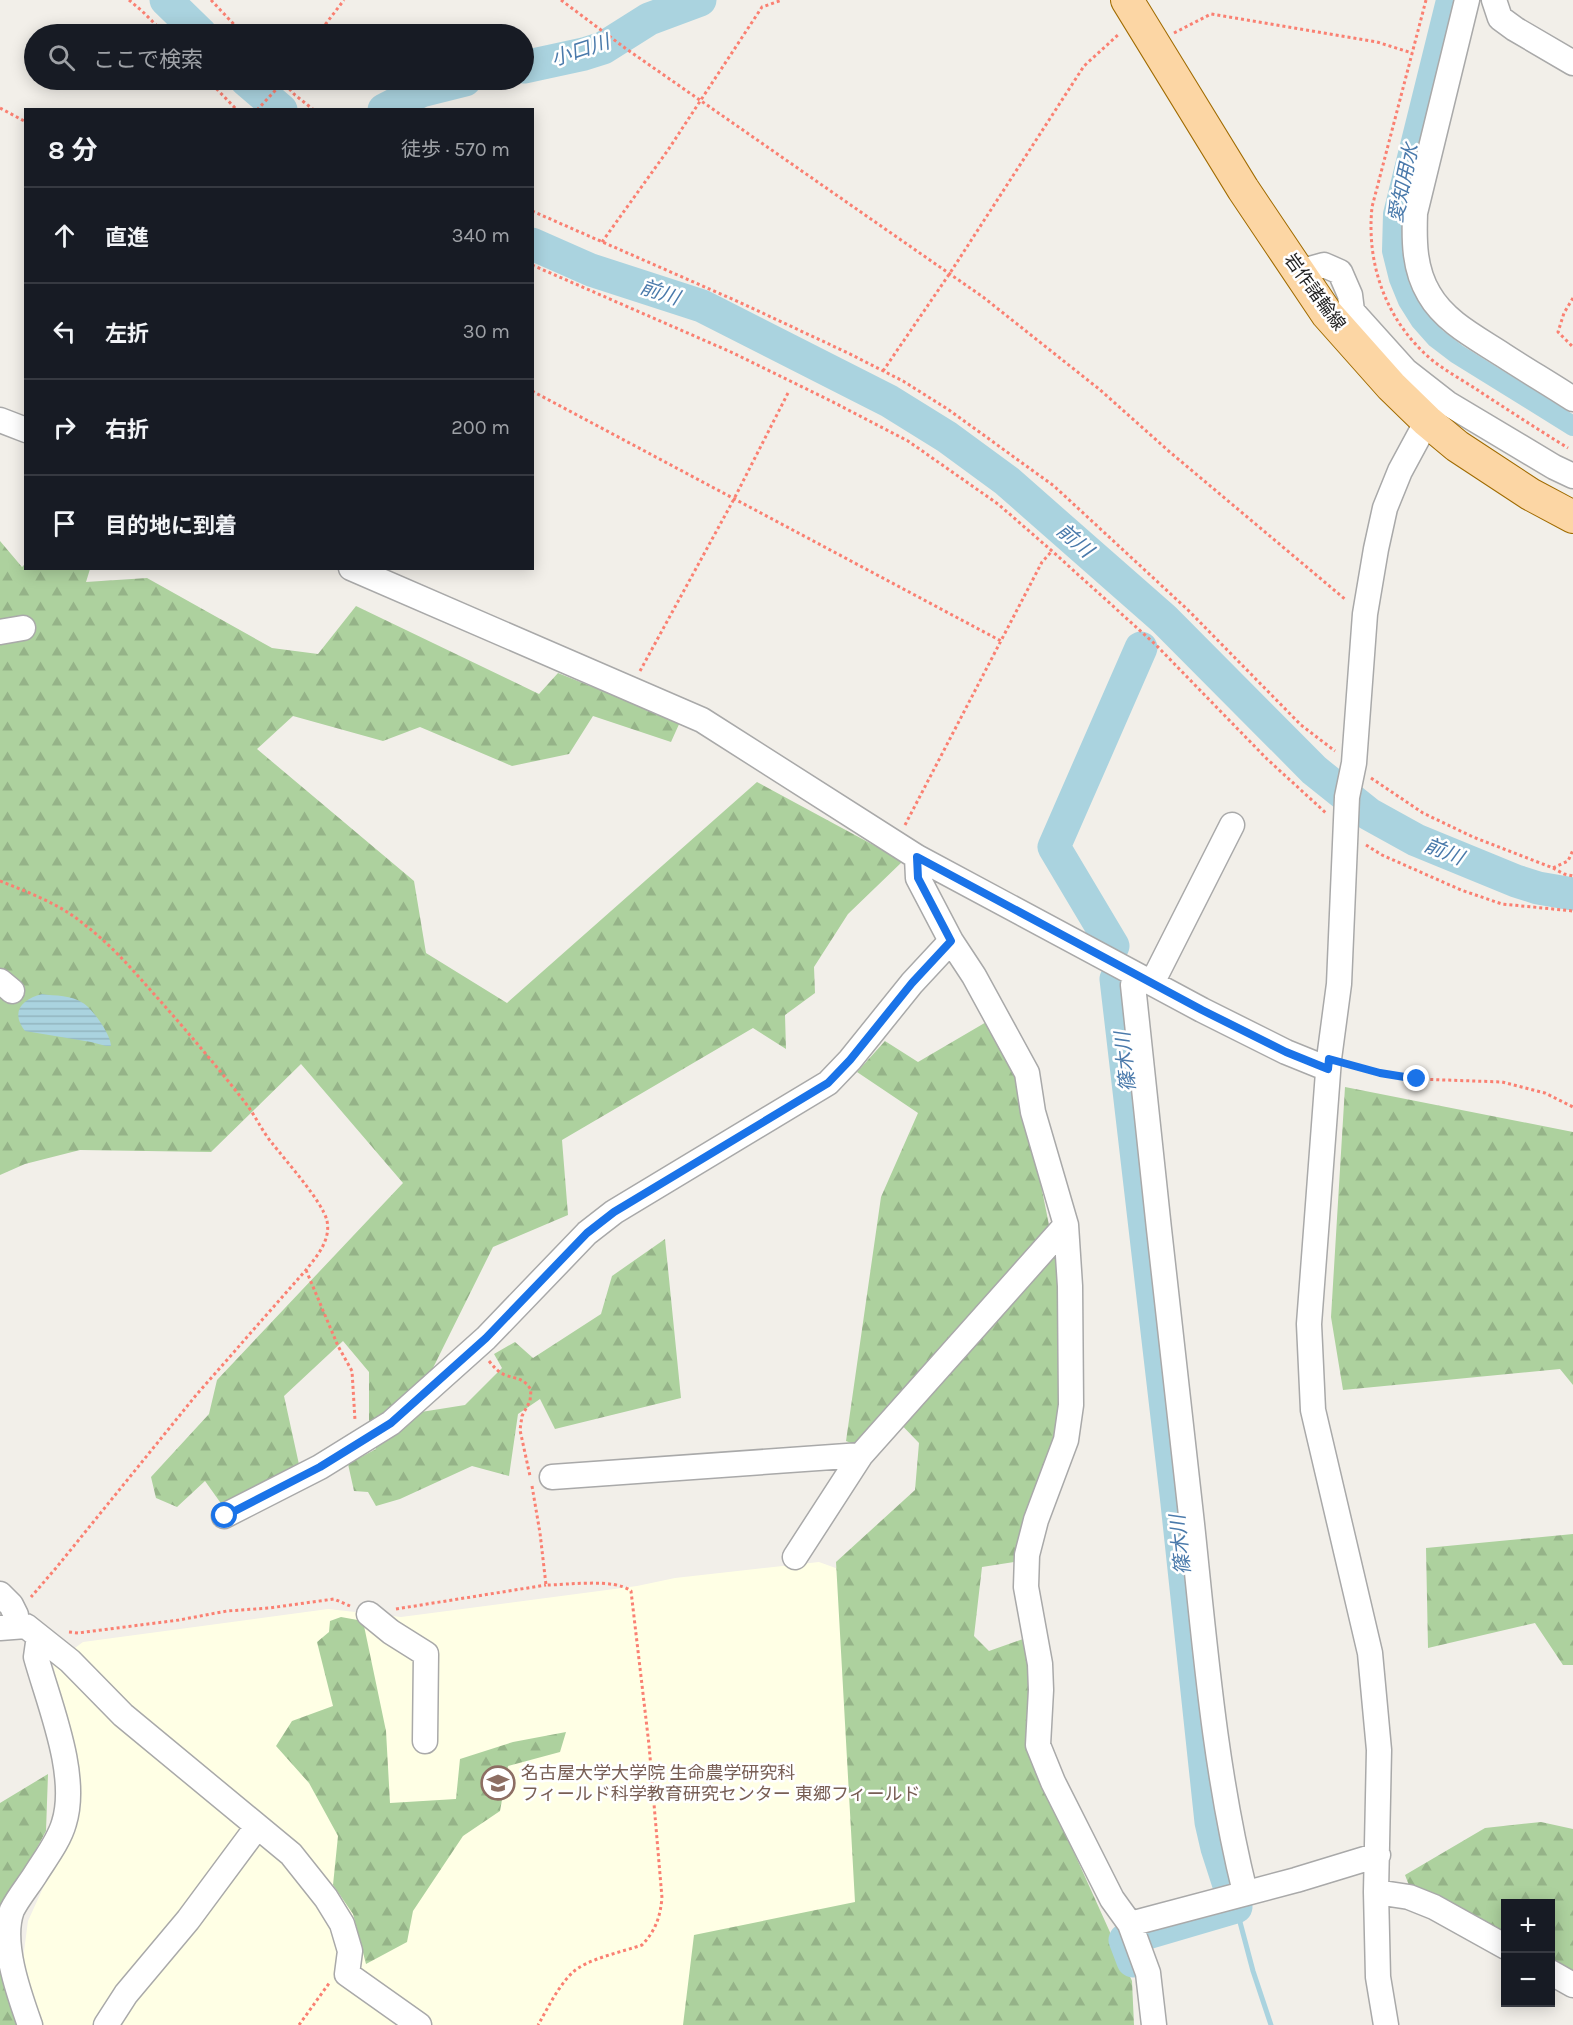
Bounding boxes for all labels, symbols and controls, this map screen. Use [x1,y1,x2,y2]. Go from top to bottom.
search box [24,24,534,90]
water label: 小口川 [548,30,614,71]
icon: search [45,41,78,74]
text: ここで検索 [93,47,203,73]
text: 8 分 [48,135,97,166]
text: 徒歩 · 570 m [401,138,510,161]
water label: 愛知用水 [1384,140,1423,225]
icon: ahead [48,219,81,252]
text: 340 m [452,224,510,247]
text: 直進 [105,225,149,251]
street label: 岩作諸輪線 [1280,249,1350,335]
water label: 前川 [637,275,684,310]
icon: left [48,315,81,348]
text: 30 m [463,320,510,343]
text: 左折 [105,321,149,347]
icon: right [48,411,81,444]
text: 200 m [451,416,510,439]
text: 右折 [105,417,149,443]
icon: arrive [48,507,81,540]
text: 目的地に到着 [105,513,237,539]
water label: 前川 [1052,519,1099,563]
water label: 前川 [1421,833,1469,870]
water label: 篠木川 [1111,1029,1140,1093]
route end [1403,1065,1429,1091]
route start [211,1502,237,1528]
water label: 篠木川 [1166,1512,1195,1576]
place label: 名古屋大学大学院 生命農学研究科 フィールド科学教育研究センター 東郷フィールド [521,1762,921,1805]
school or university icon: 名古屋大学大学院 生命農学研究科 フィールド科学教育研究センター 東郷フィールド [480,1765,516,1801]
map controls [1501,1899,1555,2007]
button: + [1501,1899,1555,1953]
button: − [1501,1953,1555,2007]

